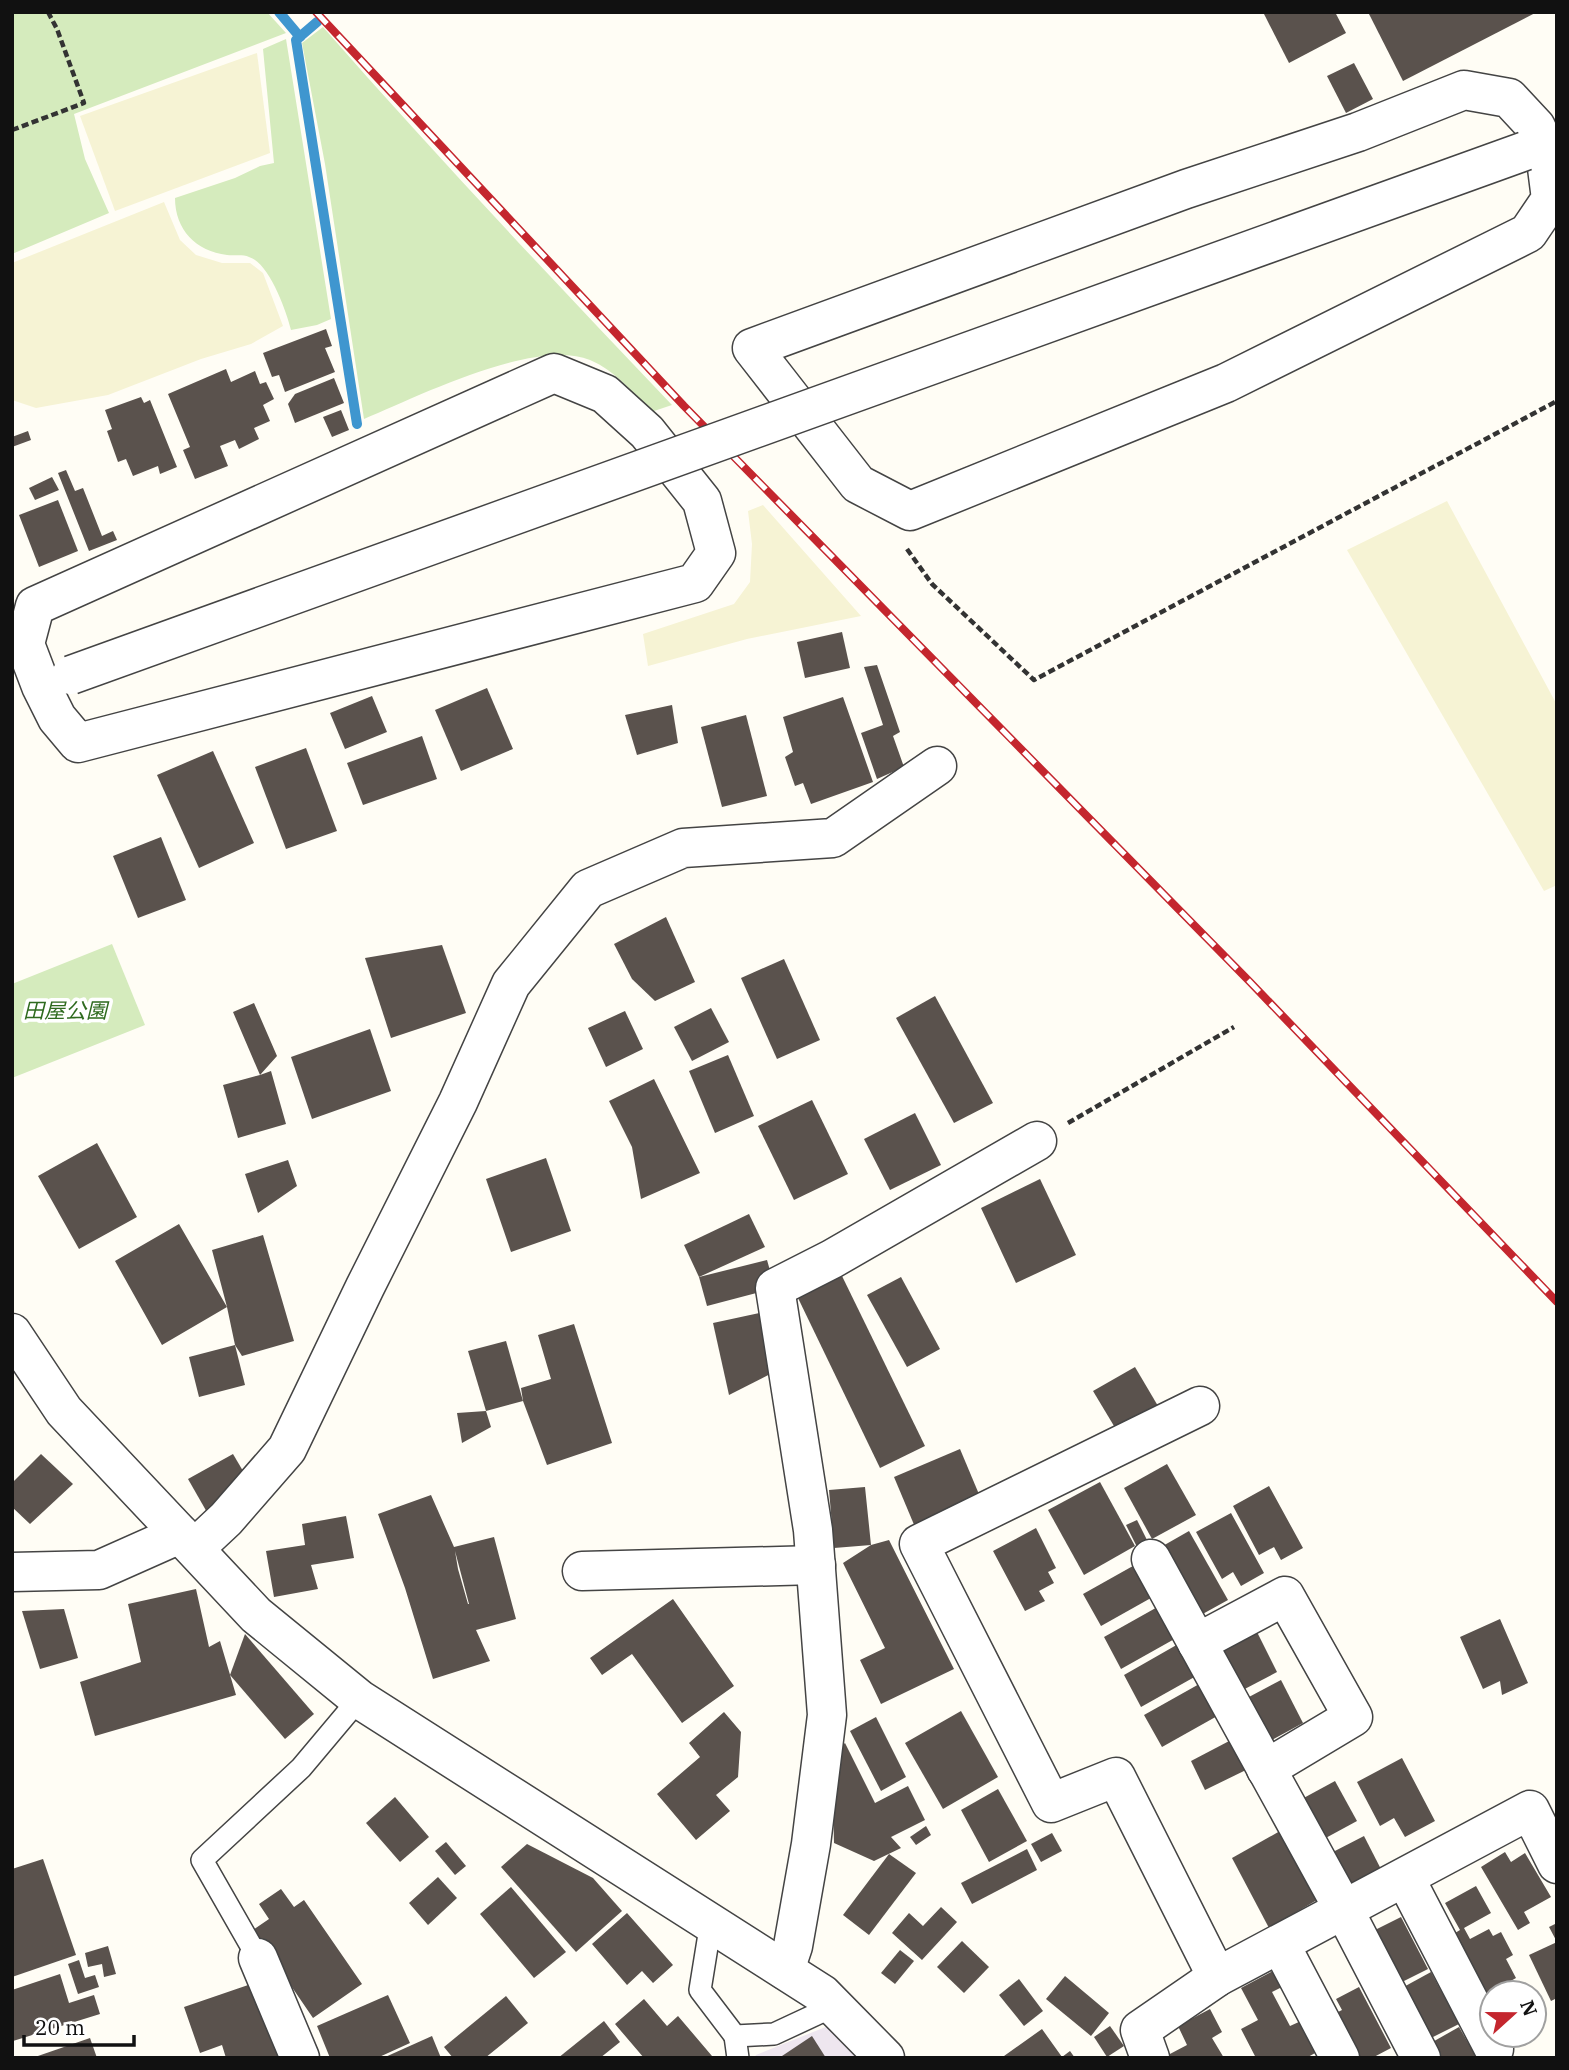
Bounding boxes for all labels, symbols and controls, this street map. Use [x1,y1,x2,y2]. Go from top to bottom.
park label: 田屋公園 [23,996,110,1024]
north arrow [1478,1979,1548,2049]
text: N [1515,1997,1543,2019]
scale bar [24,2004,135,2048]
text: 20 m [35,2013,85,2041]

